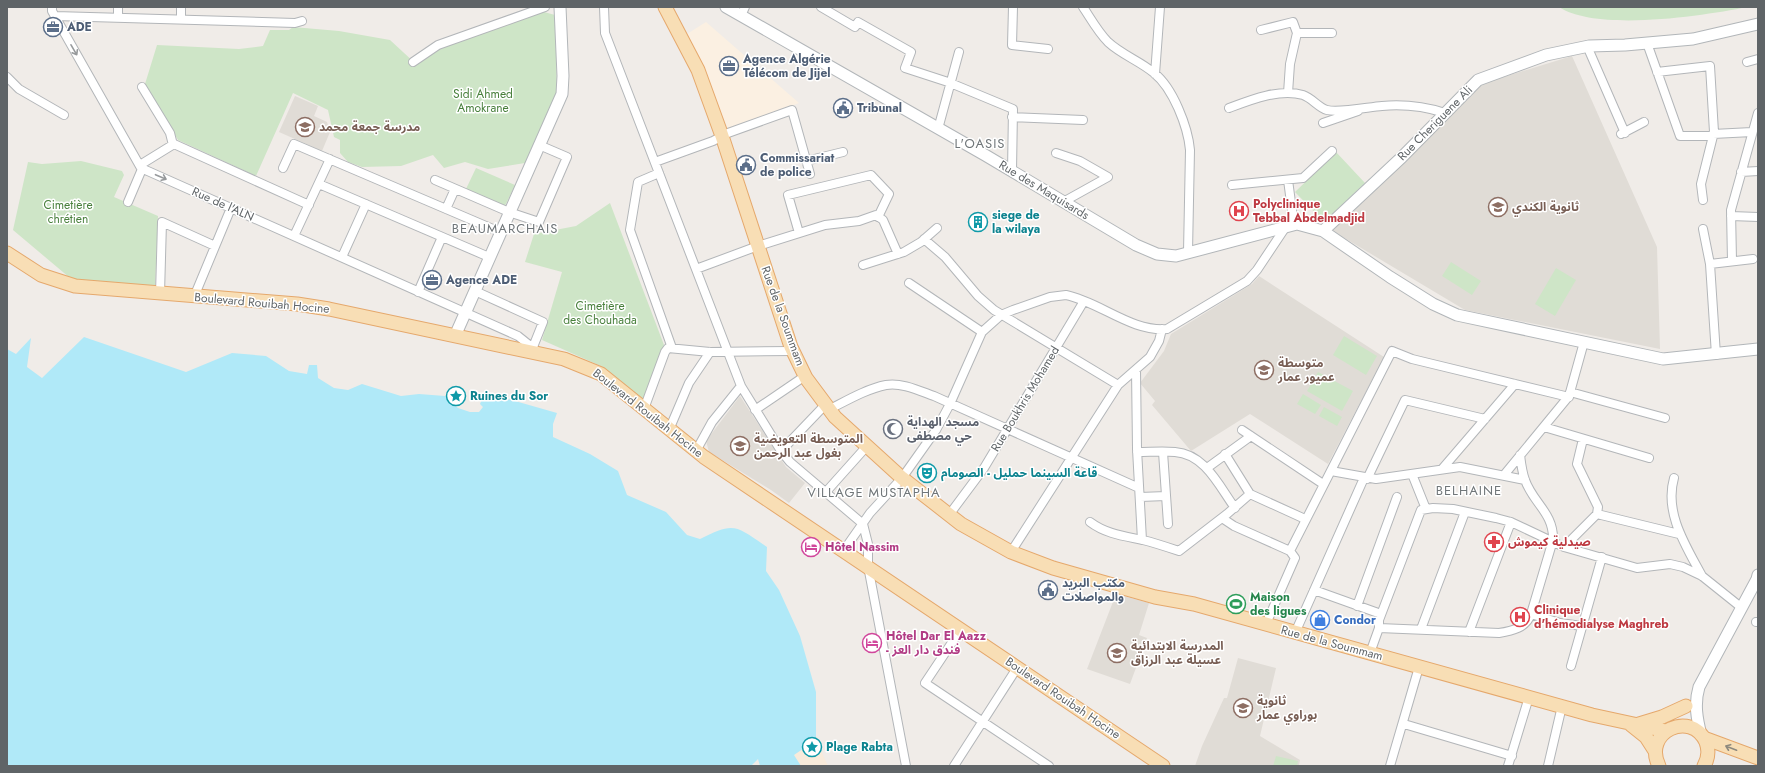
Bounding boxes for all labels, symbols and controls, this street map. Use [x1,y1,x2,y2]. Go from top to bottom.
office icon: ADE [42,16,64,38]
place label: ADE [66,18,92,36]
one-way arrow [71,44,78,56]
place label: Agence Algérie Télécom de Jijel [742,50,831,82]
office icon: Agence Algérie Télécom de Jijel [718,55,740,77]
street label: Rue Cheriguene Ali [1393,81,1477,165]
park label: Sidi Ahmed Amokrane [453,85,513,117]
public building icon: Tribunal [832,97,854,119]
place label: Tribunal [857,99,902,117]
school or university icon: مدرسة جمعة محمد [294,116,316,138]
place label: مدرسة جمعة محمد [319,118,420,136]
district label: L'OASIS [955,134,1005,153]
place label: Commissariat de police [760,149,835,181]
public building icon: Commissariat de police [735,154,757,176]
street label: Rue des Maquisards [995,156,1093,224]
one-way arrow [155,173,167,181]
street label: Rue de l'ALN [189,182,257,226]
place label: Polyclinique Tebbal Abdelmadjid [1253,195,1365,227]
park label: Cimetière chrétien [43,196,93,228]
school or university icon: ثانوية الكندي [1487,196,1509,218]
place label: ثانوية الكندي [1512,198,1579,217]
hospital icon: Polyclinique Tebbal Abdelmadjid [1228,200,1250,222]
place label: siege de la wilaya [992,206,1040,238]
building icon: siege de la wilaya [967,211,989,233]
district label: BEAUMARCHAIS [452,219,558,238]
street label: Rue de la Soummam [757,264,809,368]
office icon: Agence ADE [421,269,443,291]
place label: Agence ADE [445,271,517,289]
street label: Boulevard Rouibah Hocine [194,288,330,318]
park label: Cimetière des Chouhada [563,297,637,329]
street label: Rue Boukhris Mohamed [986,343,1064,455]
place label: متوسطة عميور عمار [1277,354,1335,386]
school or university icon: متوسطة عميور عمار [1253,359,1275,381]
street label: Boulevard Rouibah Hocine [589,364,707,462]
place icon: Ruines du Sor [445,385,467,407]
place label: Ruines du Sor [470,387,548,405]
place label: مسجد الهداية حي مصطفى [907,413,979,446]
mosque icon: مسجد الهداية حي مصطفى [882,418,904,440]
place label: المتوسطة التعويضية بغول عبد الرحمن [754,430,863,462]
school or university icon: المتوسطة التعويضية بغول عبد الرحمن [729,435,751,457]
theatre icon: قاعة السينما حمليل - الصومام [916,462,938,484]
place label: قاعة السينما حمليل - الصومام [941,464,1097,482]
district label: BELHAINE [1436,481,1502,500]
district label: VILLAGE MUSTAPHA [807,483,941,502]
pharmacy icon: صيدلية كيموش [1483,531,1505,553]
place label: صيدلية كيموش [1508,533,1591,551]
hotel icon: Hôtel Nassim [800,536,822,558]
place label: Hôtel Nassim [825,538,899,556]
place label: مكتب البريد والمواصلات [1062,574,1125,606]
public building icon: مكتب البريد والمواصلات [1037,579,1059,601]
place label: Maison des ligues [1250,588,1307,620]
sports icon: Maison des ligues [1225,593,1247,615]
place label: Clinique d'hémodialyse Maghreb [1534,601,1669,633]
hospital icon: Clinique d'hémodialyse Maghreb [1509,606,1531,628]
shop icon: Condor [1309,609,1331,631]
place label: Condor [1334,611,1376,629]
street label: Rue de la Soummam [1279,621,1385,665]
place label: Hôtel Dar El Aazz - فندق دار العز [886,627,987,659]
hotel icon: Hôtel Dar El Aazz - فندق دار العز [861,632,883,654]
place label: المدرسة الابتدائية عسيلة عبد الرزاق [1131,637,1224,669]
school or university icon: المدرسة الابتدائية عسيلة عبد الرزاق [1106,642,1128,664]
street label: Boulevard Rouibah Hocine [1002,653,1124,743]
place label: ثانوية بوراوي عمار [1256,692,1317,725]
school or university icon: ثانوية بوراوي عمار [1232,697,1254,719]
place icon: Plage Rabta [801,736,823,758]
place label: Plage Rabta [826,738,893,756]
one-way arrow [1725,744,1737,752]

